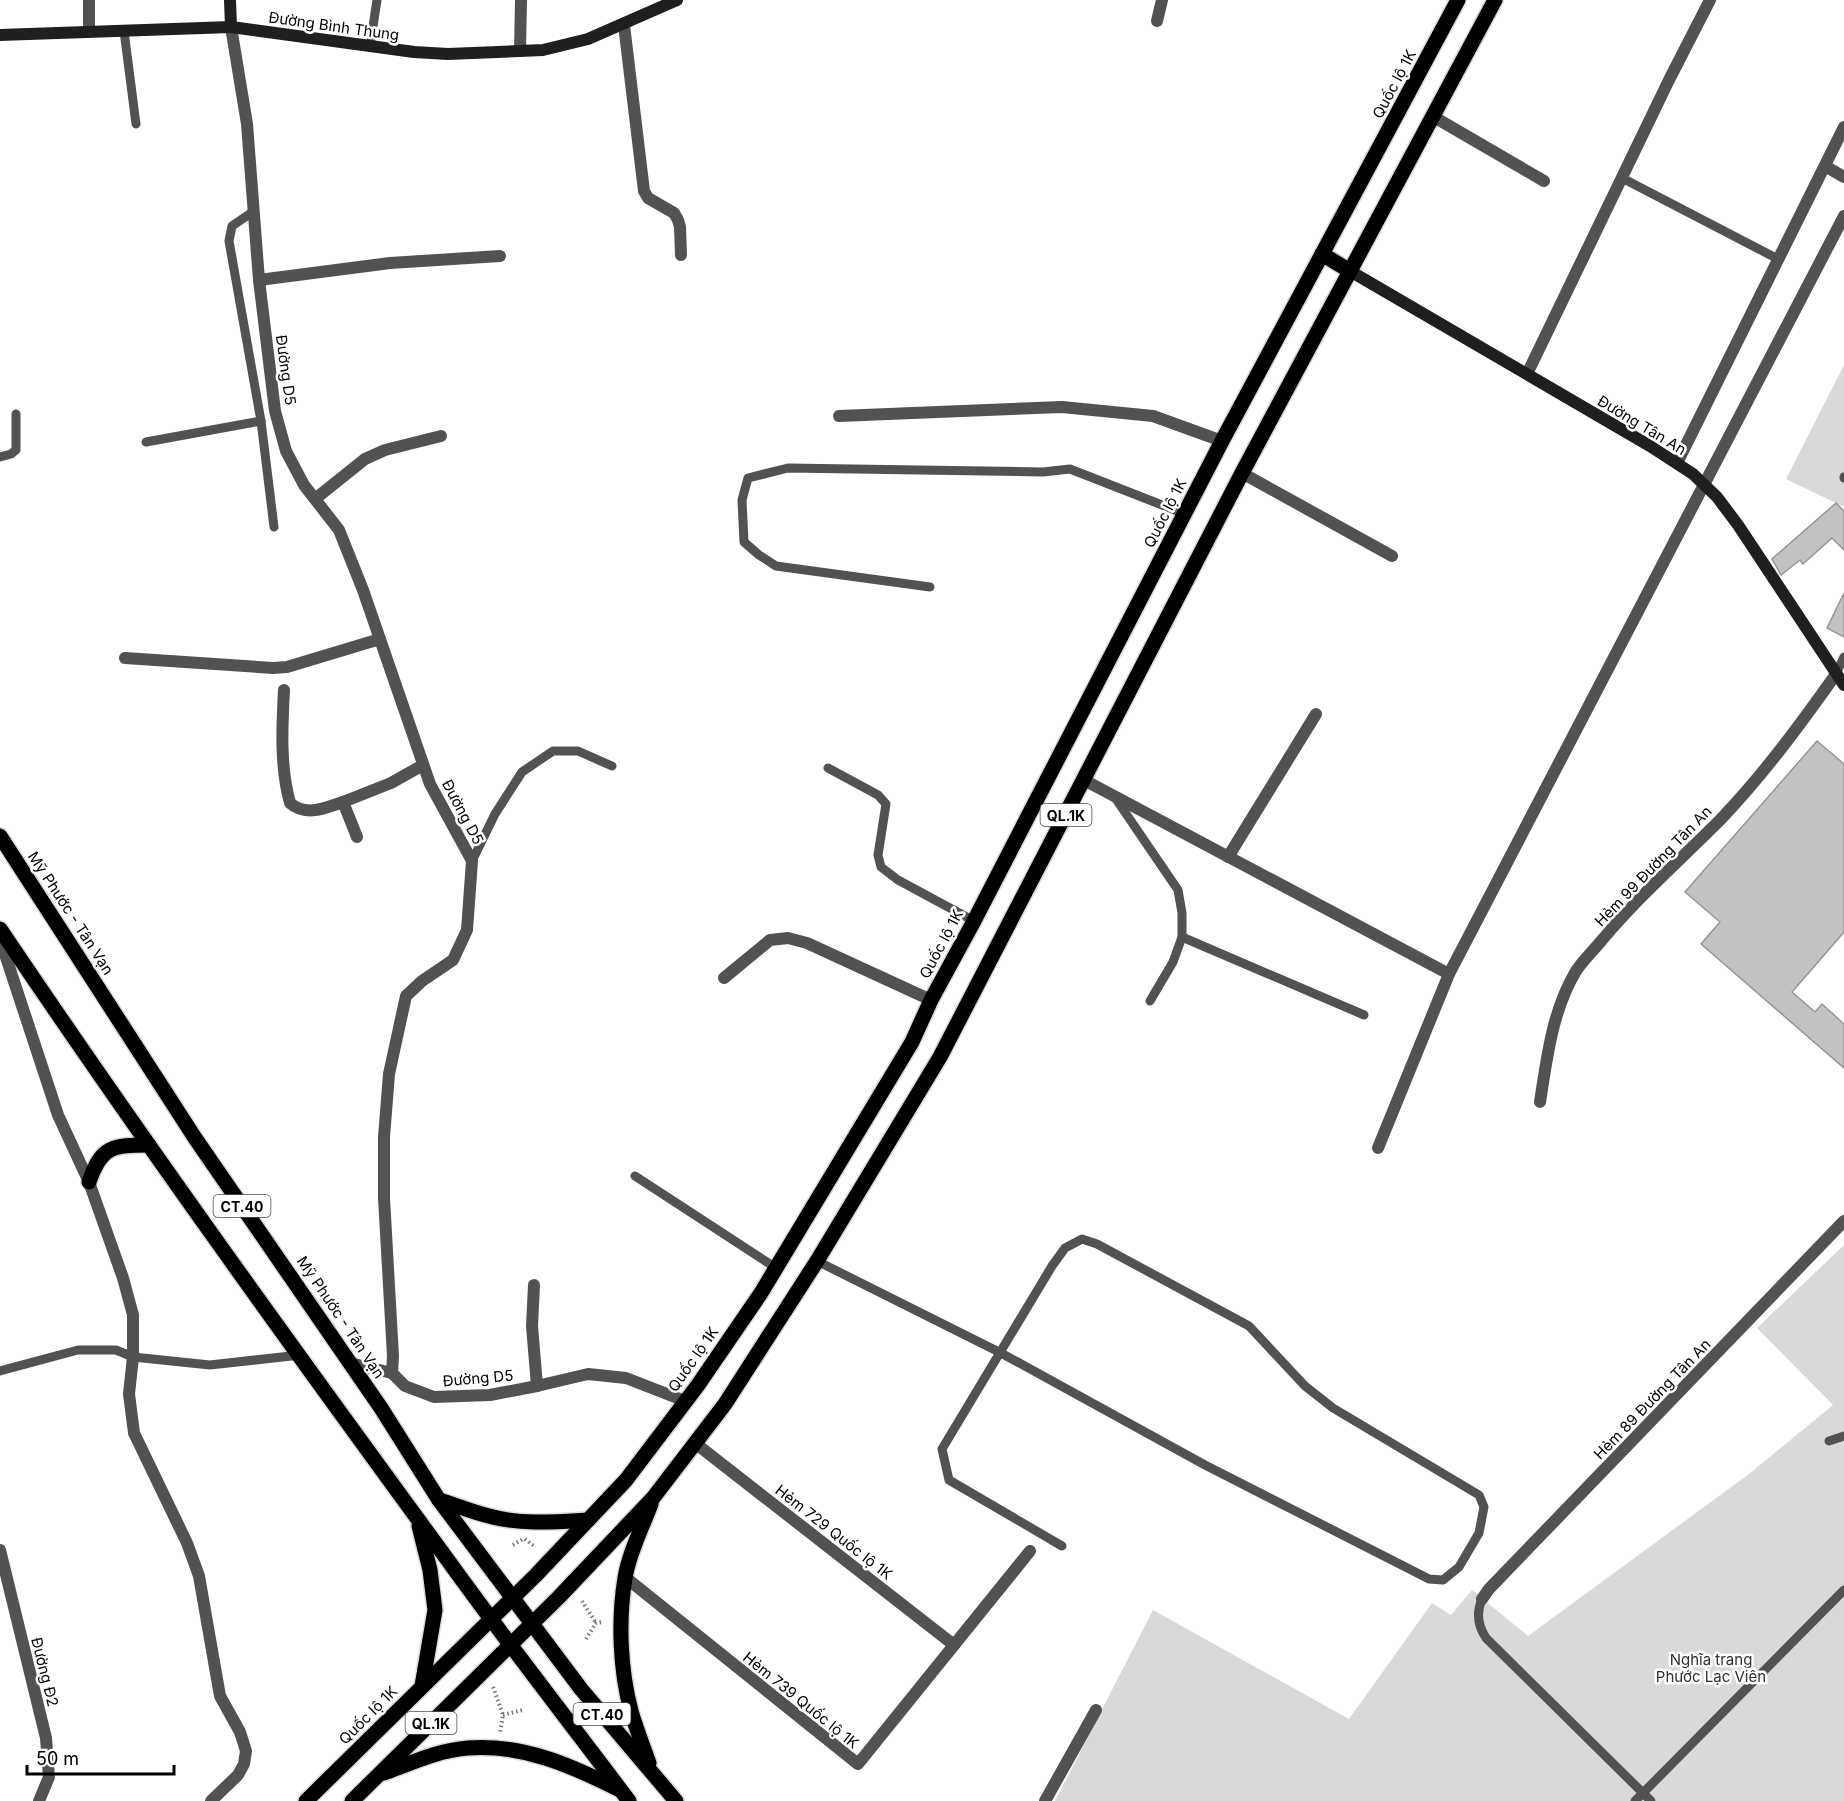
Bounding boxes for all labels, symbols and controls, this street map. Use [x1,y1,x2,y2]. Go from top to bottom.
street label: Đường Bình Thung [267,7,401,45]
street label: Quốc lộ 1K [1368,46,1420,122]
street label: Đường D5 [272,334,300,406]
street label: Đường Tân An [1594,391,1690,459]
street label: Quốc lộ 1K [1139,475,1191,551]
street label: Đường D5 [438,776,488,848]
street label: Hẻm 99 Đường Tân An [1591,802,1715,930]
road number: QL.1K [1040,804,1092,826]
street label: Mỹ Phước - Tân Vạn [24,848,118,978]
street label: Quốc lộ 1K [915,906,967,982]
road number: CT.40 [214,1195,270,1217]
street label: Mỹ Phước - Tân Vạn [293,1252,389,1382]
street label: Quốc lộ 1K [664,1323,722,1395]
street label: Hẻm 89 Đường Tân An [1590,1335,1714,1463]
street label: Đường D5 [442,1365,514,1391]
street label: Hẻm 729 Quốc lộ 1K [772,1480,896,1584]
street label: Đường Đ2 [27,1635,63,1709]
street label: Hẻm 739 Quốc lộ 1K [739,1647,863,1753]
park label: Nghĩa trang Phước Lạc Viên [1656,1650,1766,1686]
street label: Quốc lộ 1K [335,1682,401,1748]
road number: CT.40 [574,1703,630,1725]
road number: QL.1K [406,1712,456,1734]
scale bar [27,1738,174,1776]
text: 50 m [36,1748,79,1769]

